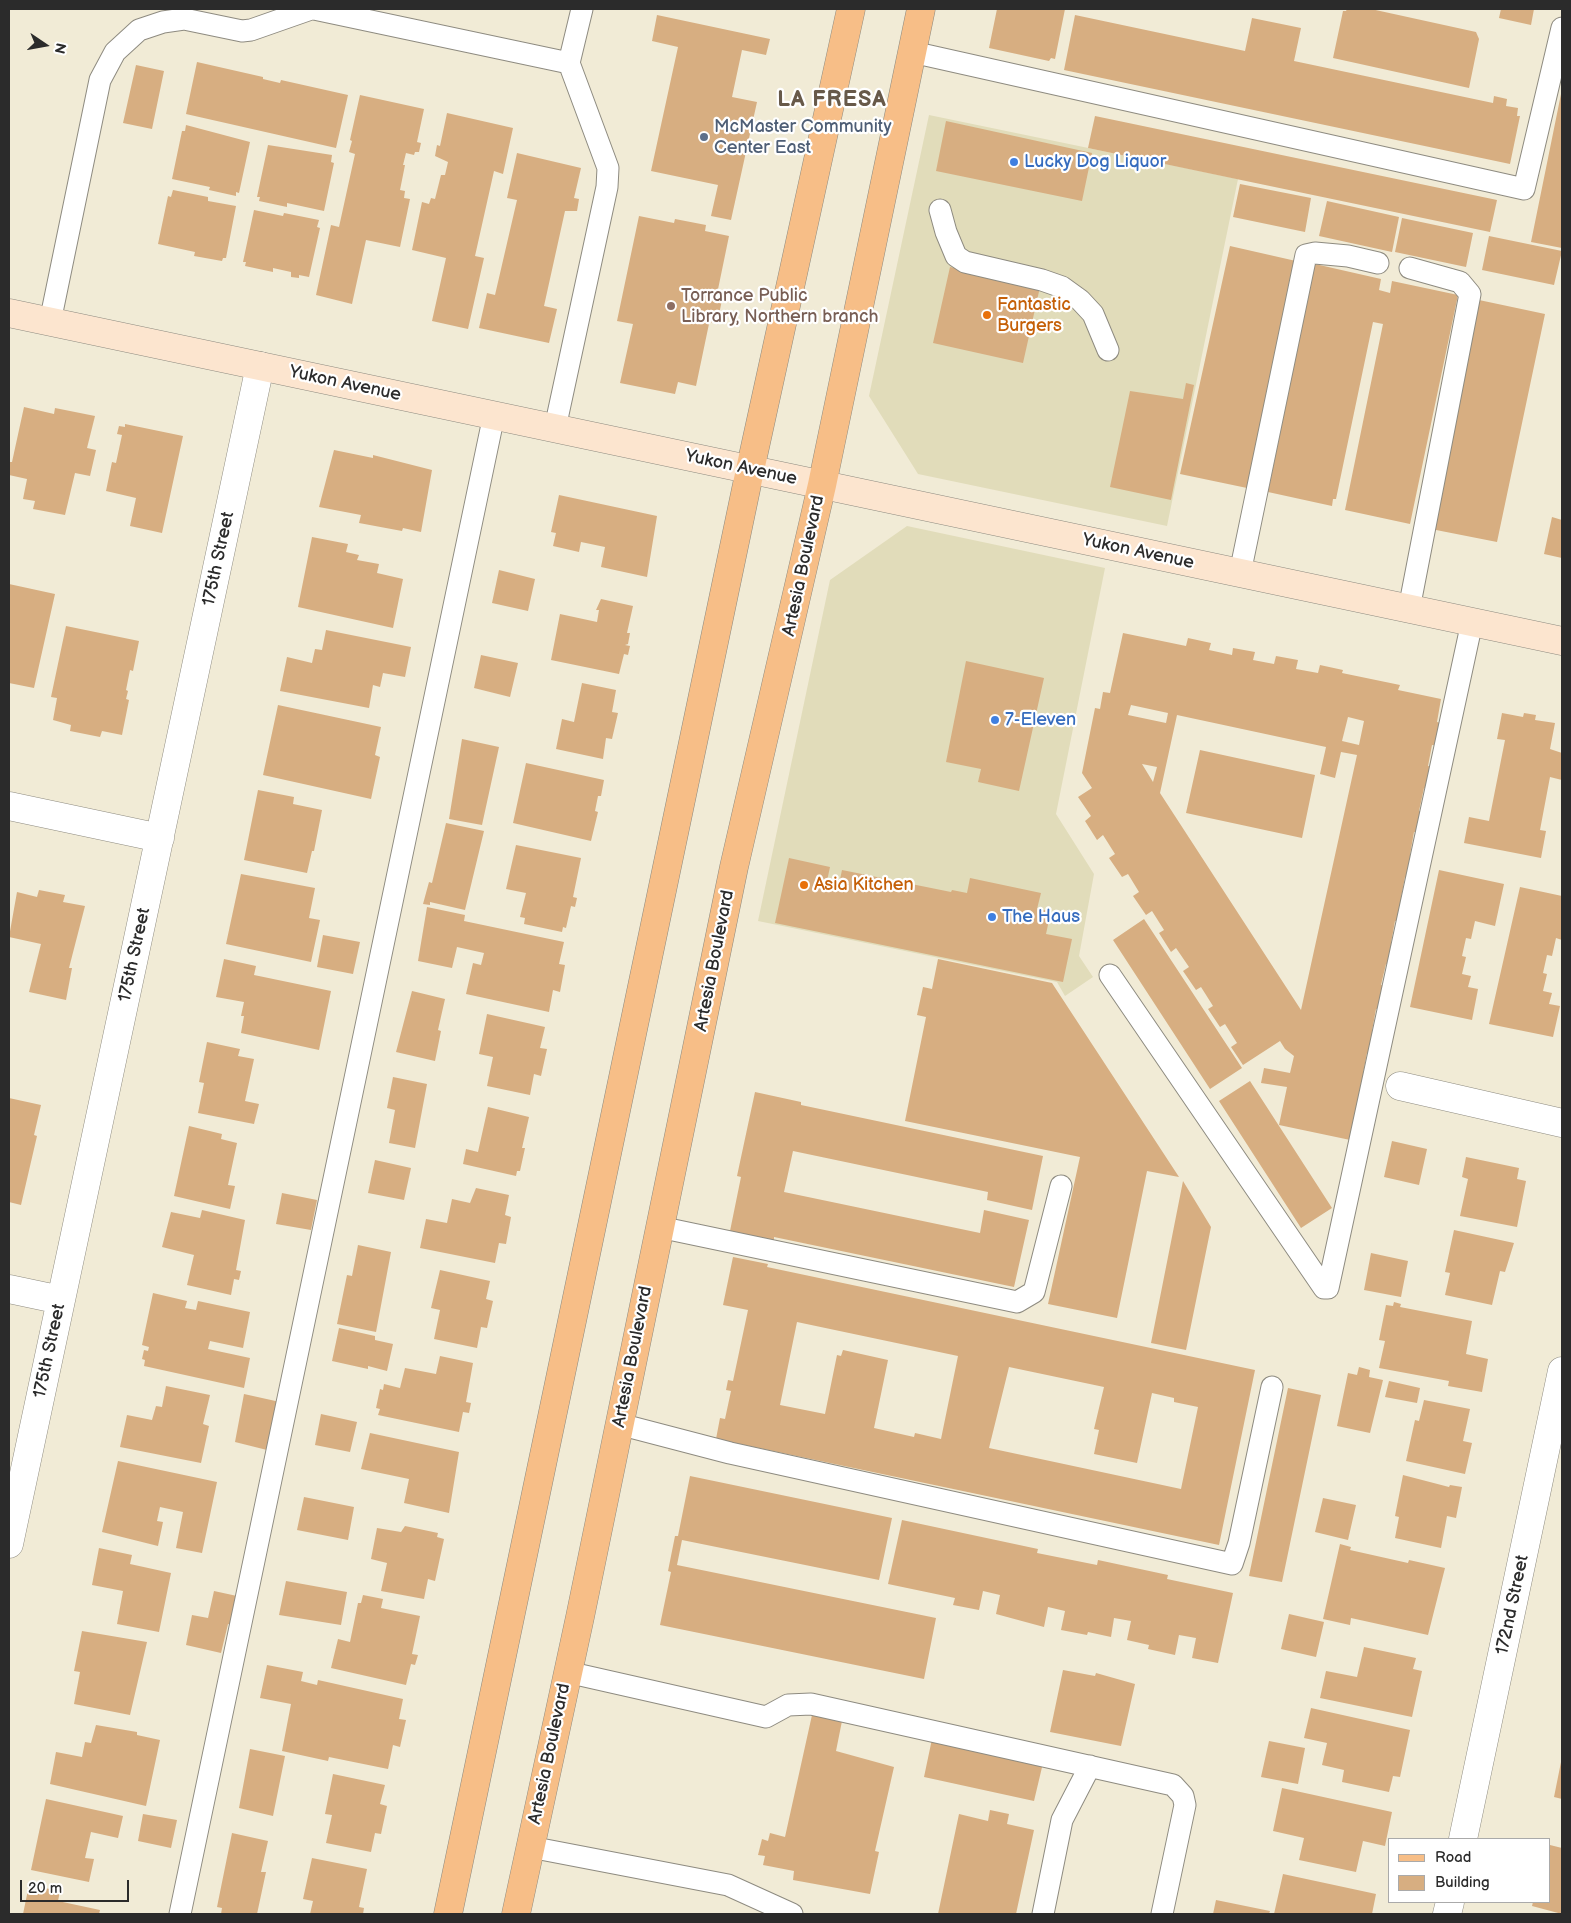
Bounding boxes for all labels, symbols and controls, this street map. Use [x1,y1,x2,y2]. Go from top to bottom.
north arrow [20,20,70,70]
text: N [51,41,70,55]
district label: LA FRESA [776,87,888,113]
place label: McMaster Community Center East [714,116,892,158]
marker: McMaster Community Center East [698,131,710,143]
place label: Lucky Dog Liquor [1024,151,1166,173]
marker: Lucky Dog Liquor [1008,156,1020,168]
place label: Torrance Public Library, Northern branch [681,285,878,328]
place label: Fantastic Burgers [997,294,1071,336]
marker: Torrance Public Library, Northern branch [665,300,677,312]
marker: Fantastic Burgers [981,309,993,321]
street label: Yukon Avenue [287,362,403,406]
street label: Yukon Avenue [683,446,799,490]
street label: Artesia Boulevard [779,494,829,638]
street label: 175th Street [198,510,240,608]
street label: Yukon Avenue [1080,530,1196,574]
place label: 7-Eleven [1005,709,1076,731]
marker: 7-Eleven [989,714,1001,726]
place label: Asia Kitchen [814,874,914,896]
marker: Asia Kitchen [798,879,810,891]
street label: Artesia Boulevard [691,889,739,1033]
street label: 175th Street [114,906,156,1004]
place label: The Haus [1002,906,1080,928]
marker: The Haus [986,911,998,923]
street label: Artesia Boulevard [609,1285,657,1429]
street label: 175th Street [29,1302,71,1400]
street label: 172nd Street [1492,1553,1534,1657]
street label: Artesia Boulevard [525,1682,575,1826]
legend [1388,1838,1551,1903]
text: Road [1435,1848,1471,1867]
scale bar [22,1870,131,1902]
text: Building [1435,1873,1490,1892]
text: 20 m [28,1879,62,1898]

